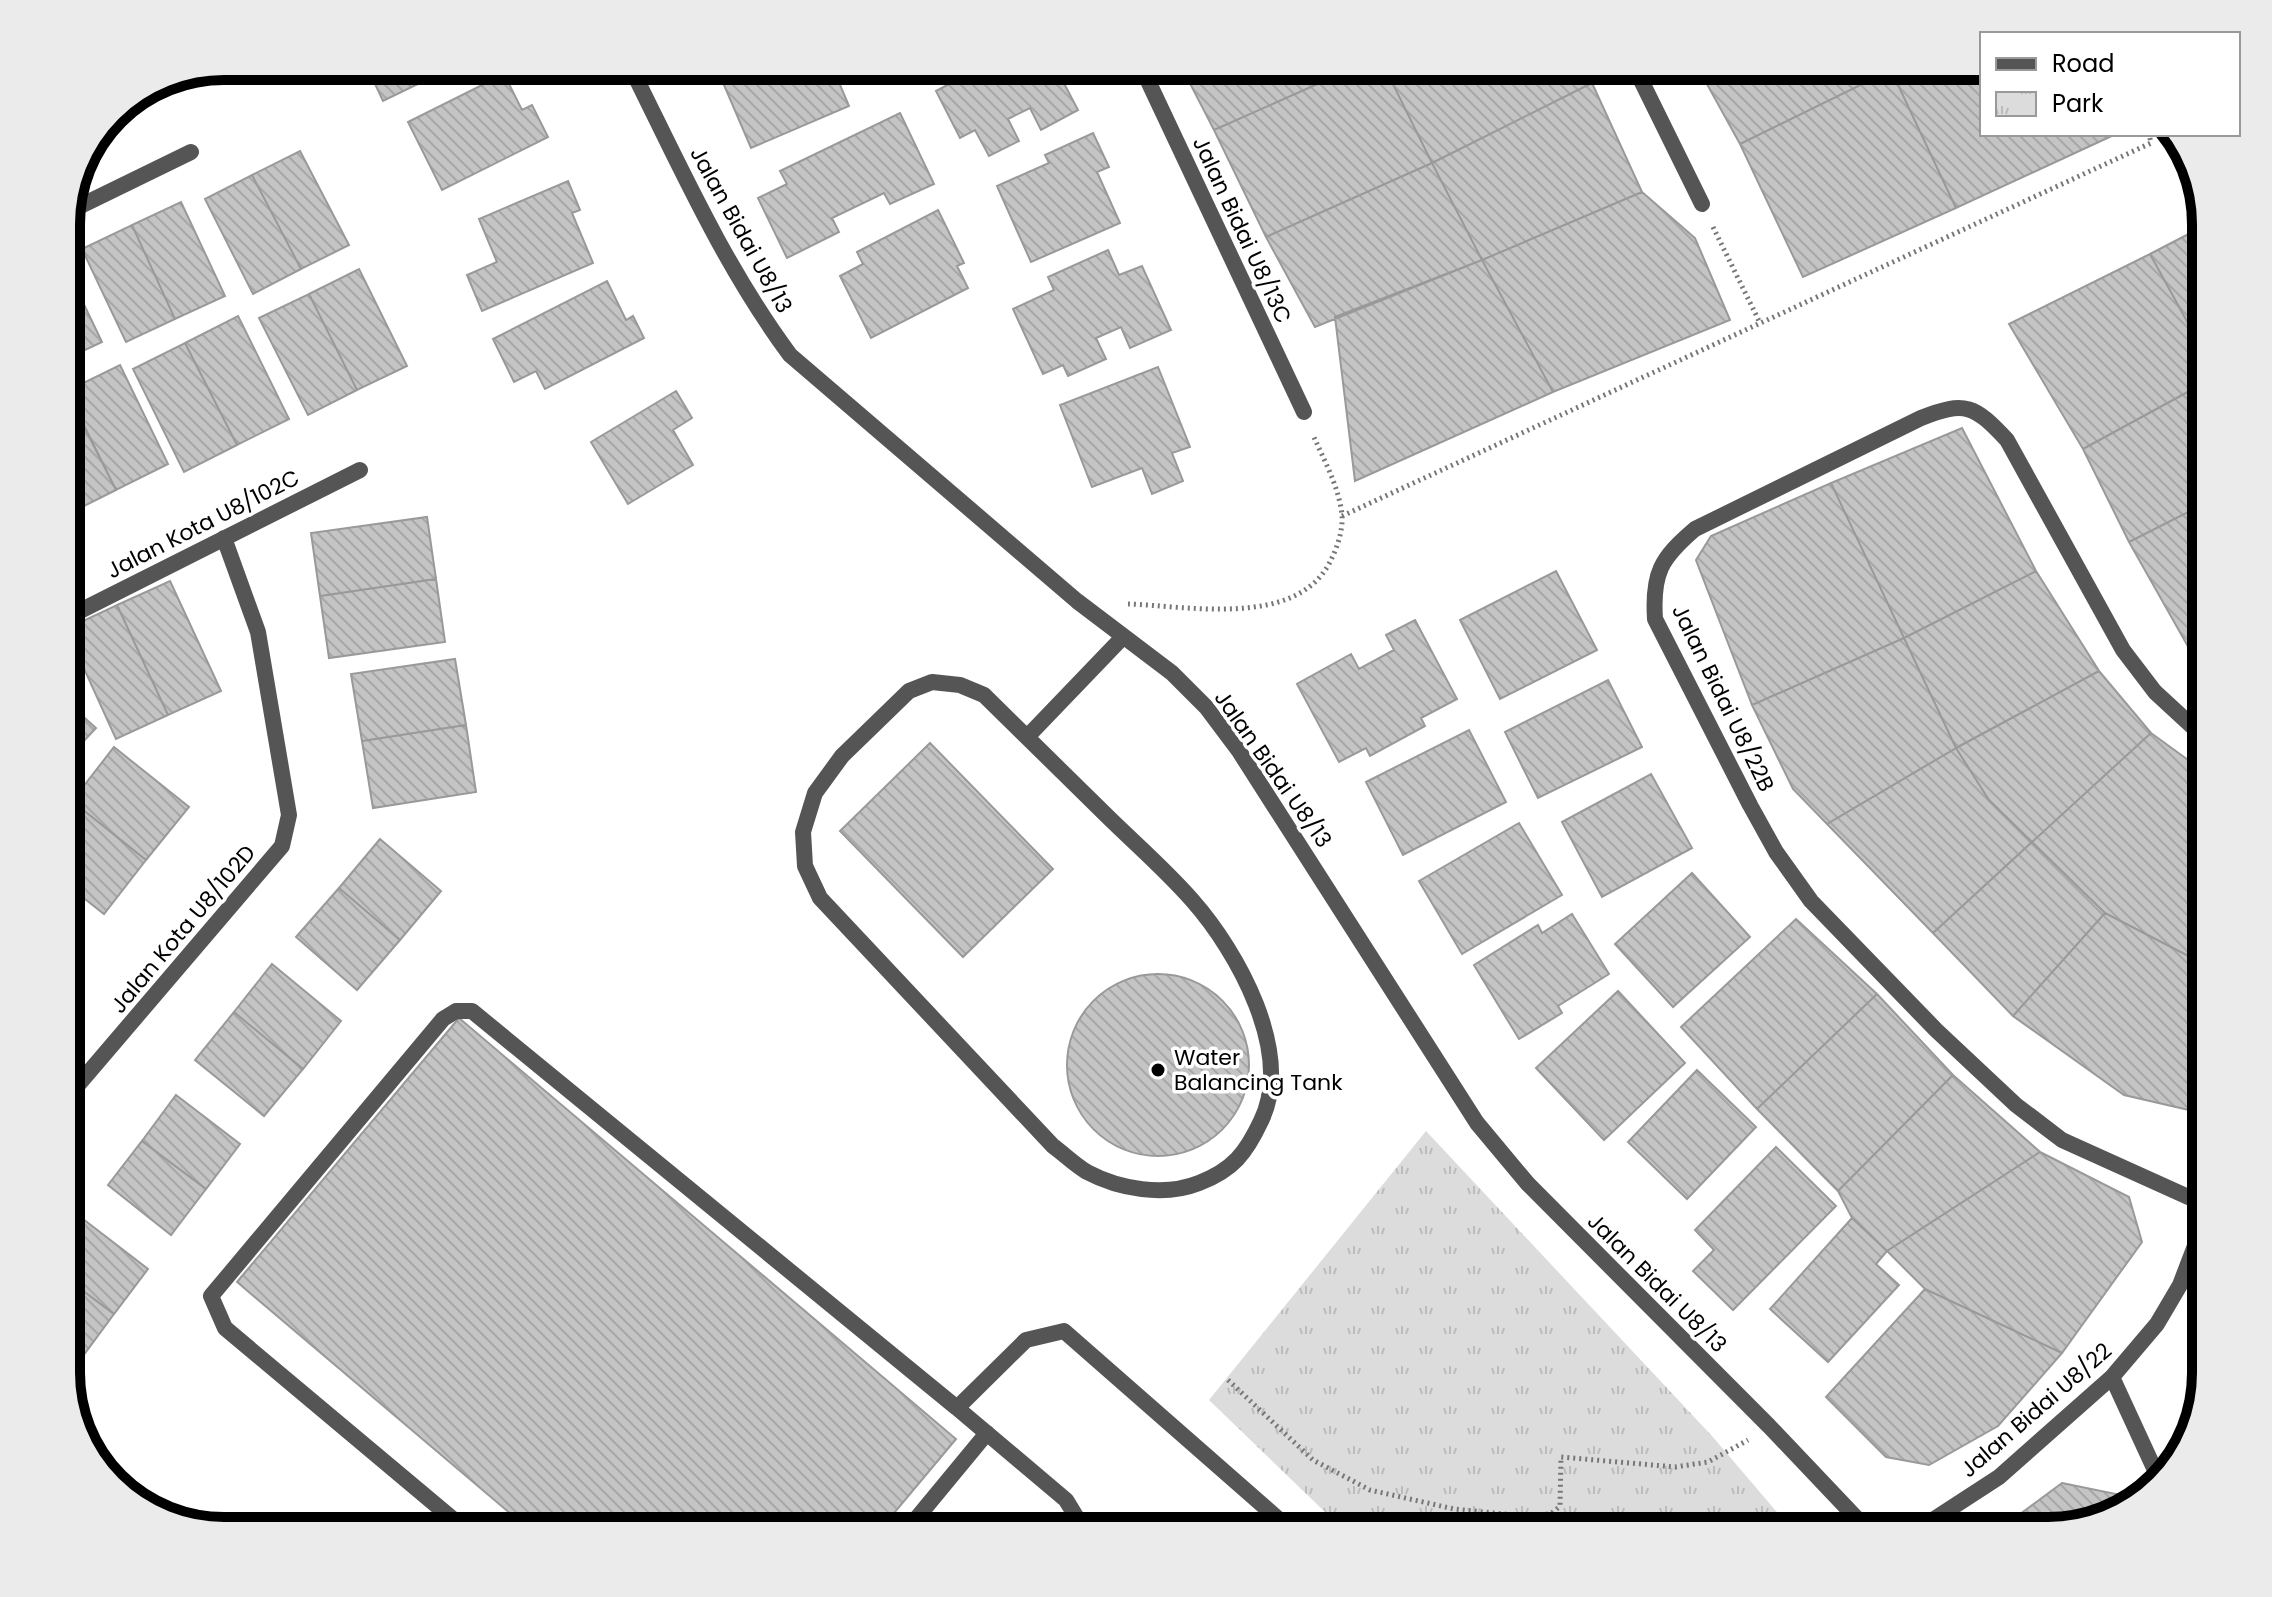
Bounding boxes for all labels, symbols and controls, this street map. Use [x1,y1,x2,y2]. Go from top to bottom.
legend [1980,32,2240,136]
text: Road [2052,47,2114,80]
text: Park [2052,87,2104,120]
street label: Jalan Bidai U8/13C [1185,132,1299,328]
street label: Jalan Bidai U8/13 [682,141,800,319]
street label: Jalan Kota U8/102C [101,462,305,586]
street label: Jalan Bidai U8/22B [1664,599,1782,797]
street label: Jalan Bidai U8/13 [1207,684,1339,854]
street label: Jalan Kota U8/102D [103,838,263,1020]
place label: Water Balancing Tank [1174,1042,1343,1098]
marker: Water Balancing Tank [1149,1061,1167,1079]
street label: Jalan Bidai U8/13 [1580,1206,1734,1360]
street label: Jalan Bidai U8/22 [1954,1336,2118,1484]

